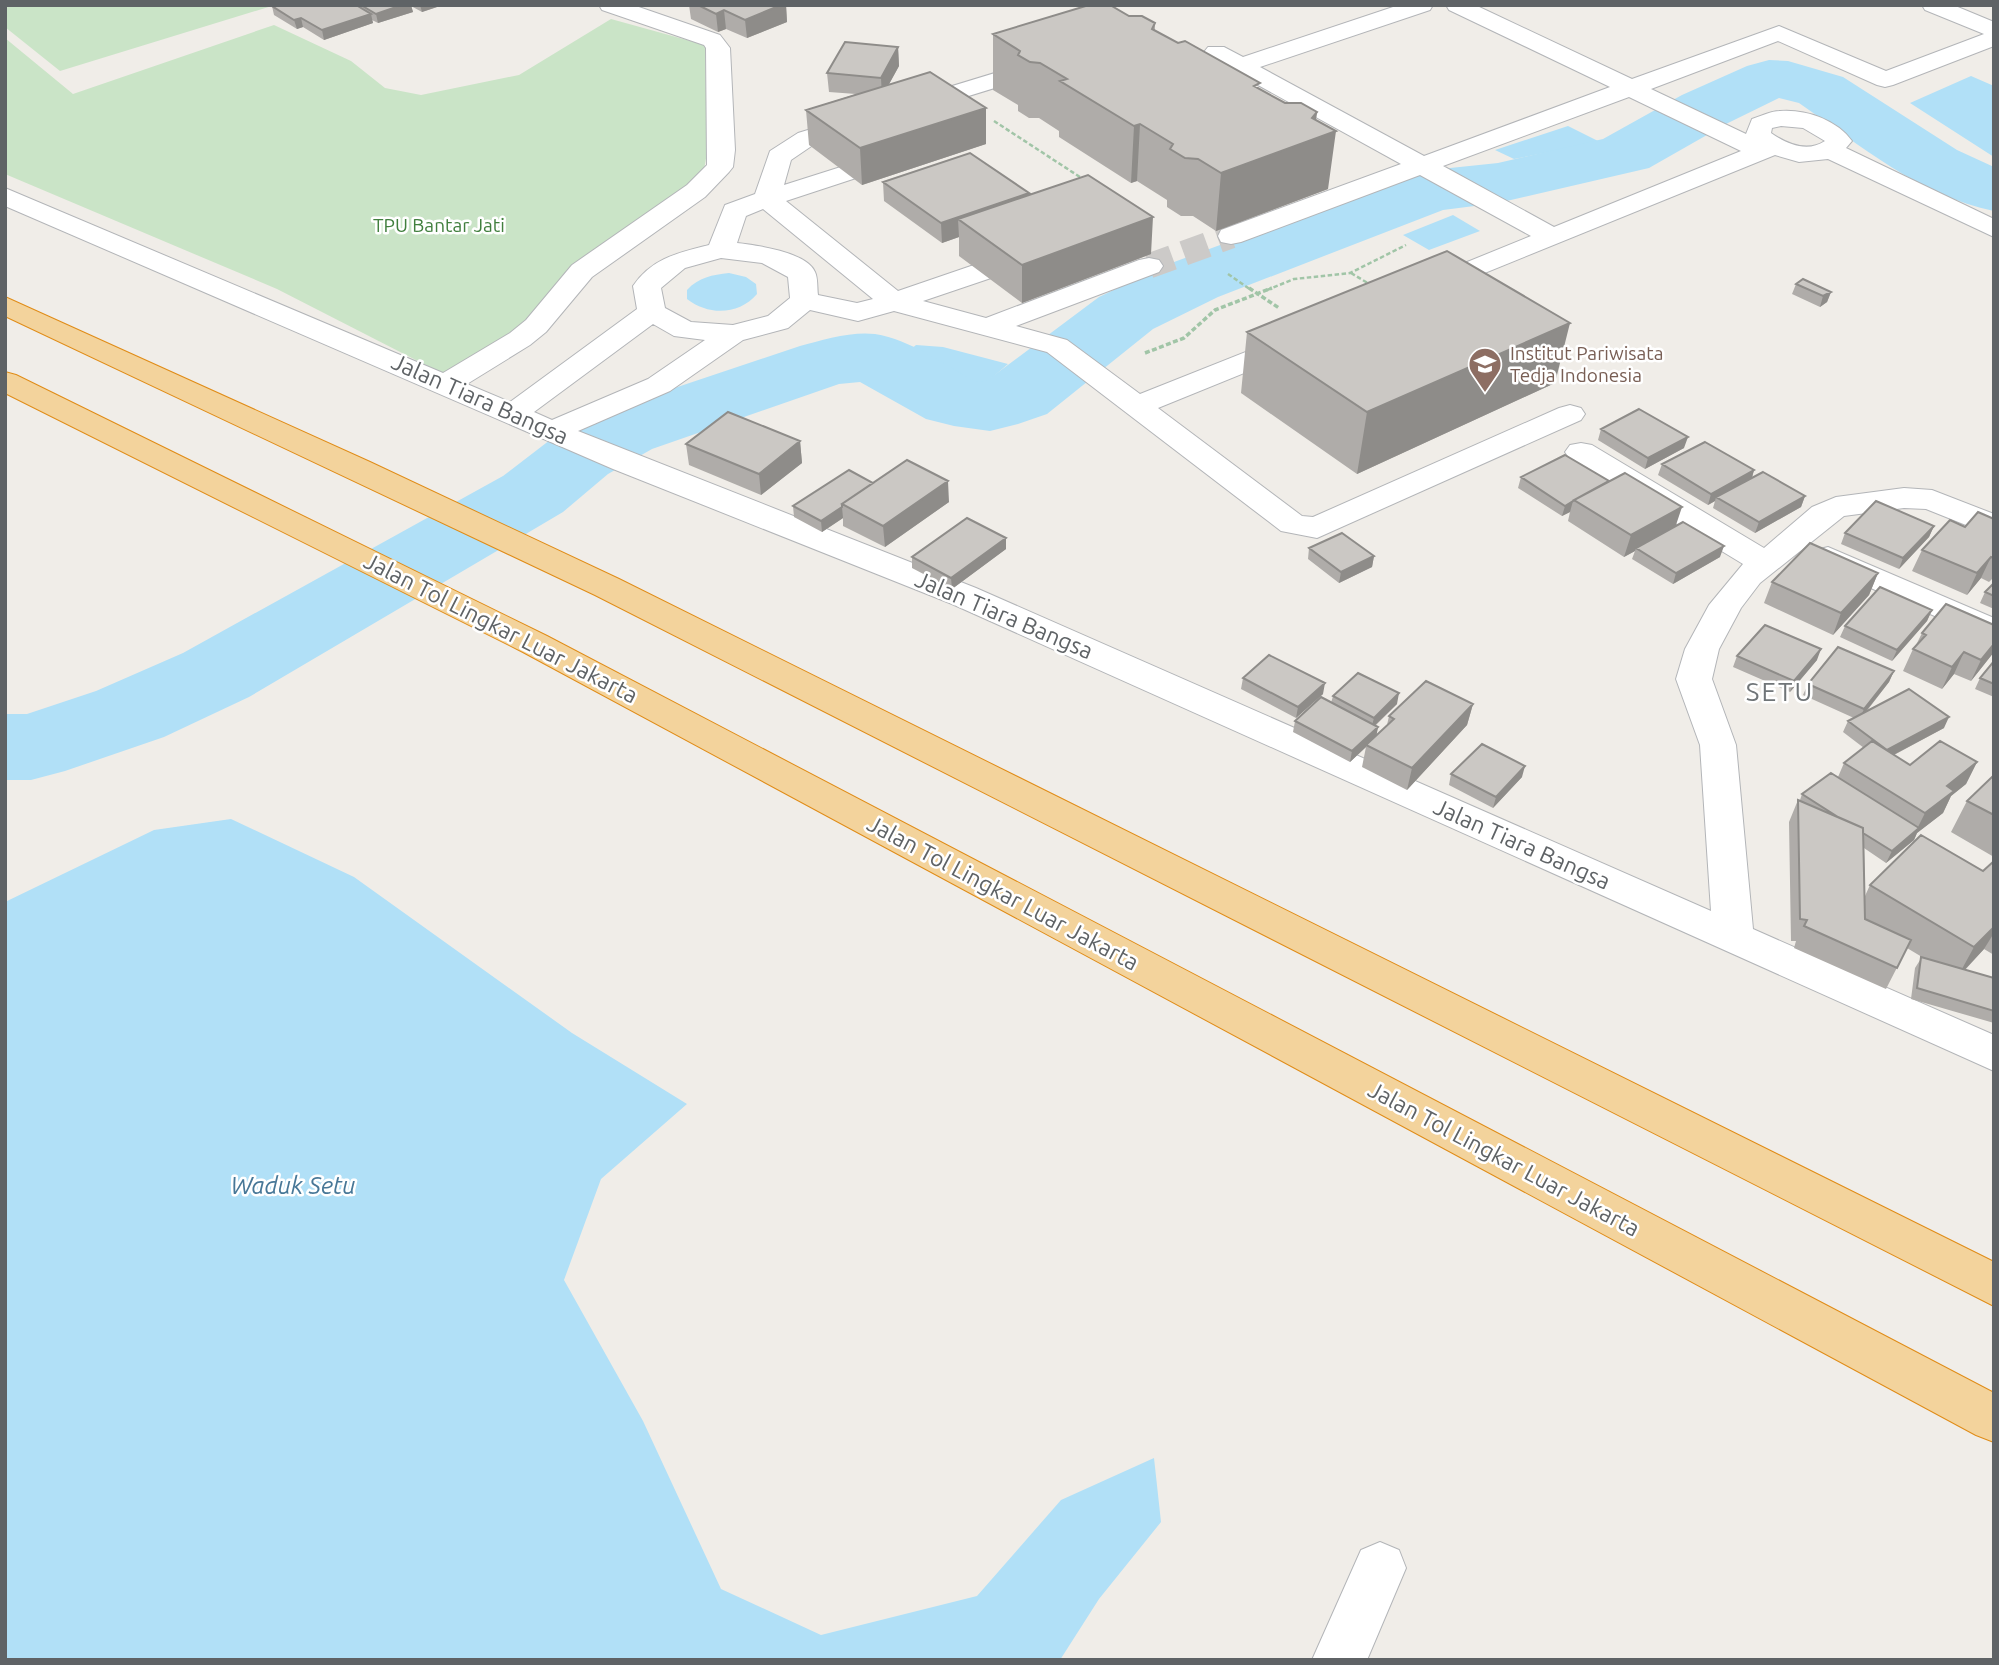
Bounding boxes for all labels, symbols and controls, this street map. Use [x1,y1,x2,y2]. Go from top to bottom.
park label: TPU Bantar Jati [373,214,505,236]
place label: Institut Pariwisata Tedja Indonesia [1510,342,1664,386]
school or university icon: Institut Pariwisata Tedja Indonesia [1466,345,1504,394]
street label: Jalan Tiara Bangsa [388,348,572,449]
street label: Jalan Tol Lingkar Luar Jakarta [360,547,642,708]
street label: Jalan Tiara Bangsa [912,566,1097,663]
district label: SETU [1746,677,1814,706]
street label: Jalan Tiara Bangsa [1430,793,1614,894]
street label: Jalan Tol Lingkar Luar Jakarta [863,810,1143,975]
street label: Jalan Tol Lingkar Luar Jakarta [1364,1076,1644,1241]
water label: Waduk Setu [231,1172,355,1199]

